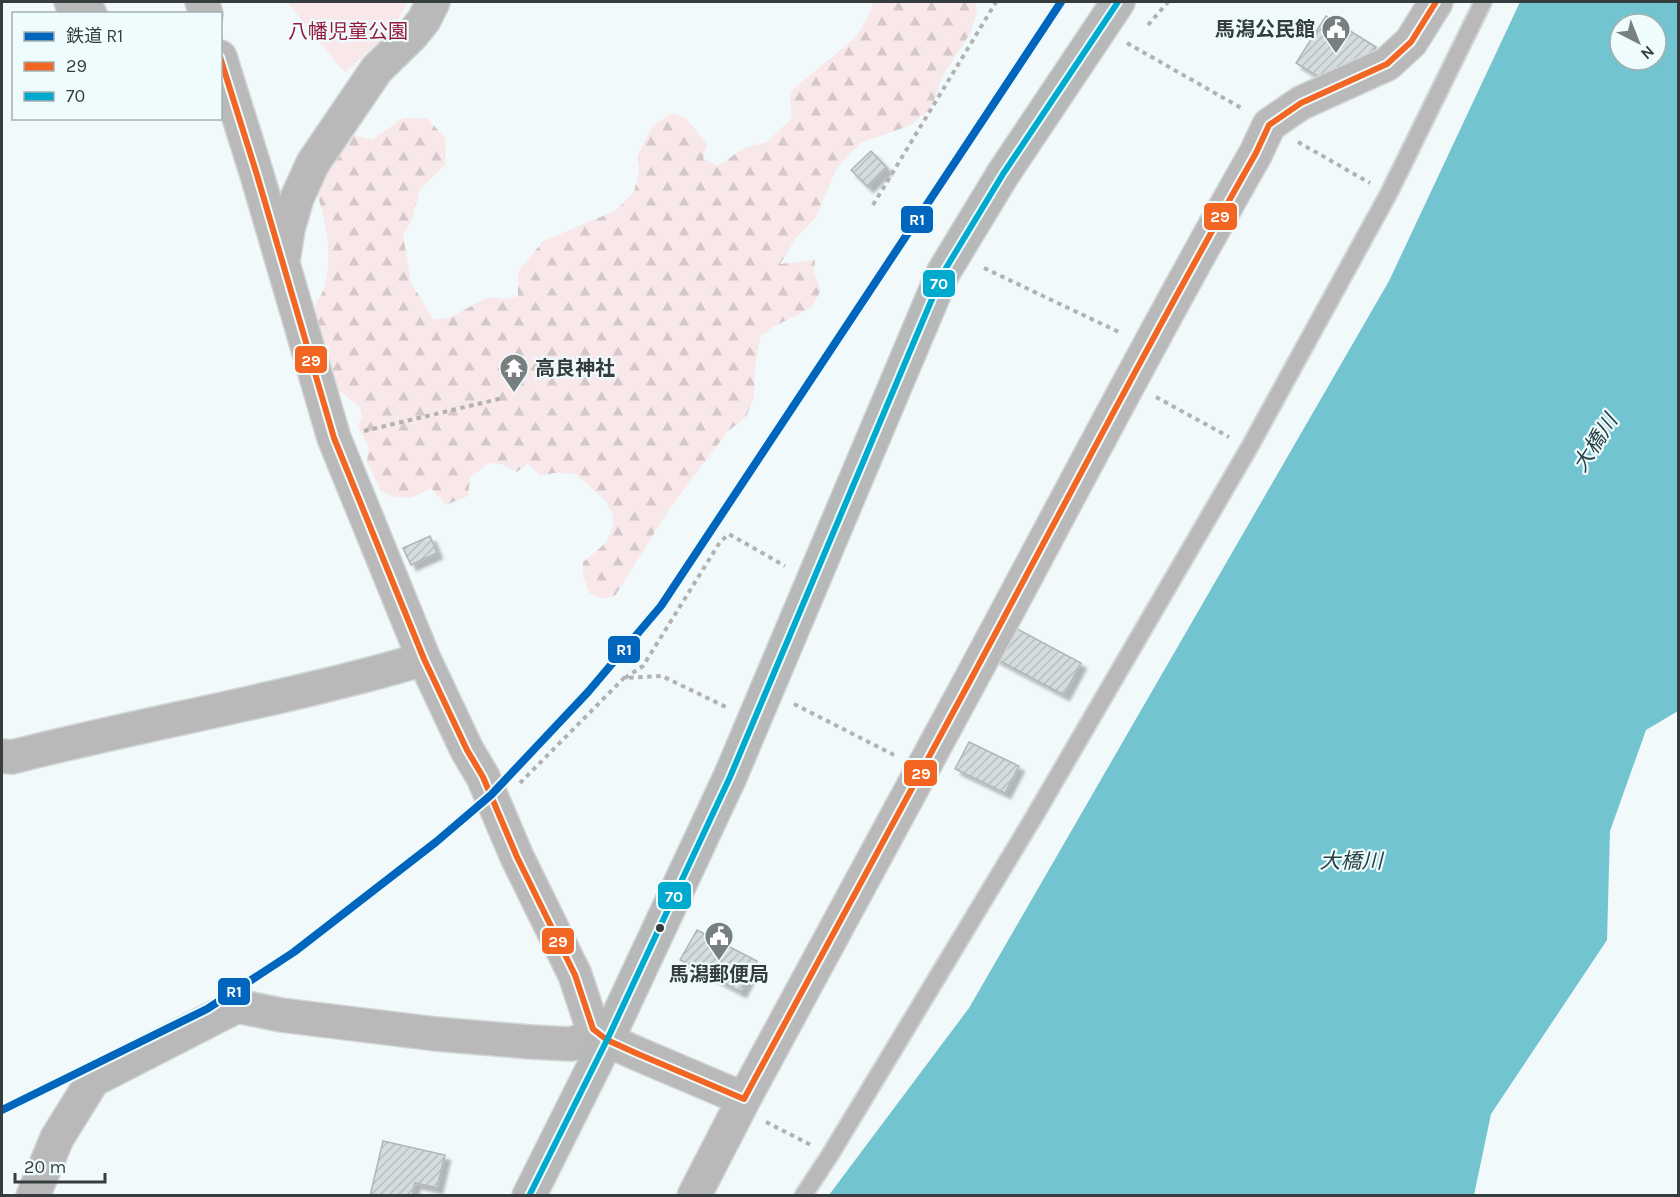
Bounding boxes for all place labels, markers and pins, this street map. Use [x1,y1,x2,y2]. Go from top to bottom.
public building icon: 馬潟公民館 [1320,13,1352,55]
place label: 馬潟公民館 [1215,18,1315,41]
temple icon: 高良神社 [498,352,530,394]
place label: 高良神社 [535,357,615,380]
public building icon: 馬潟郵便局 [703,920,735,962]
unlabelled marker [654,922,666,934]
place label: 馬潟郵便局 [669,963,769,986]

